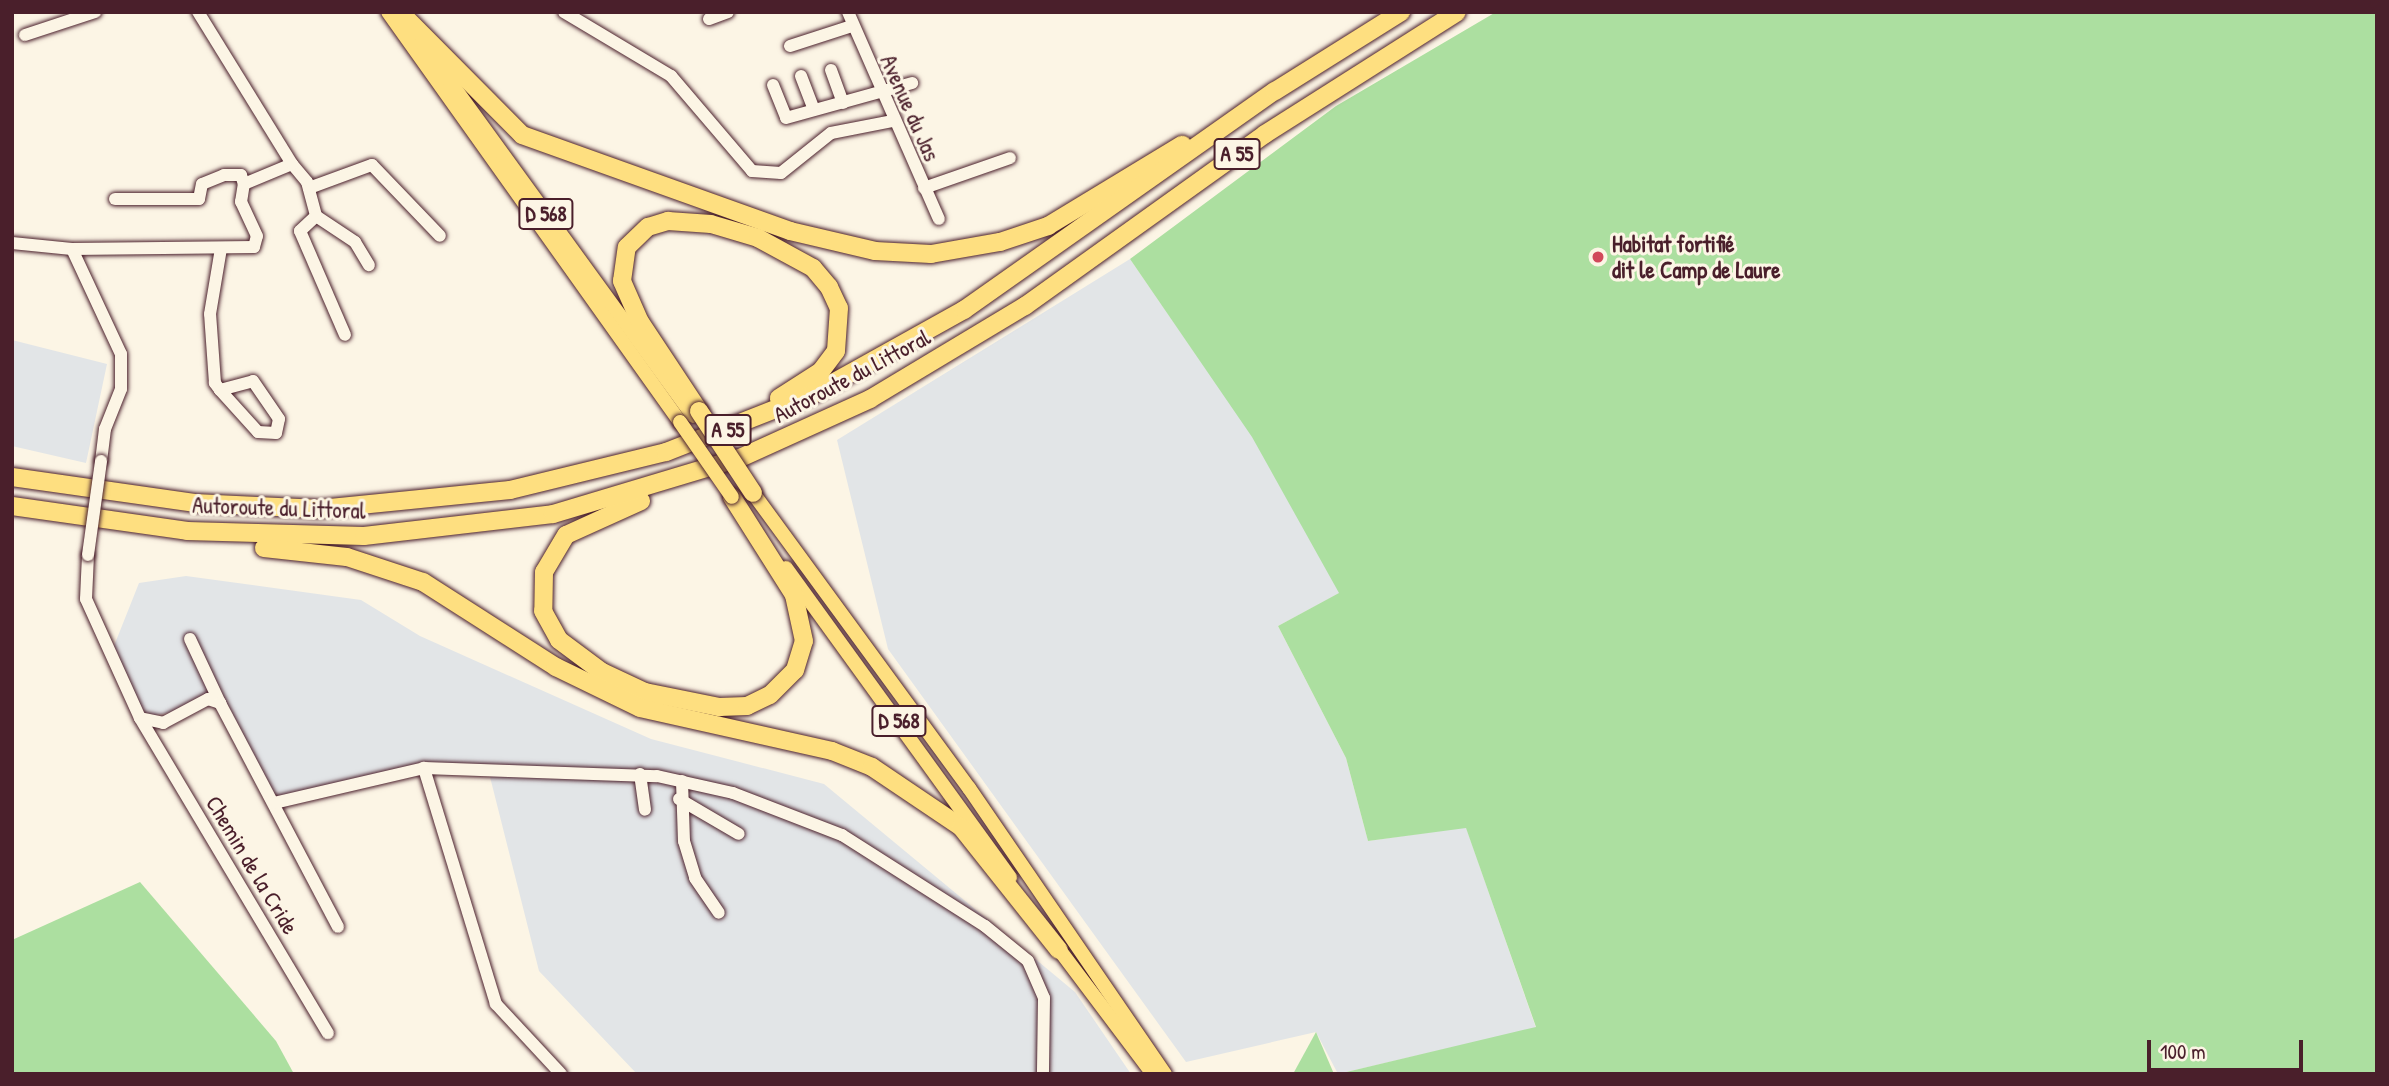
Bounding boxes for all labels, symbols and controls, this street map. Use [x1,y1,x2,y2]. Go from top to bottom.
street label: Avenue du Jas [874,51,946,165]
road number: A 55 [1212,136,1262,172]
road number: D 568 [518,196,574,232]
place label: Habitat fortifié dit le Camp de Laure [1612,230,1780,284]
marker: Habitat fortifié dit le Camp de Laure [1590,249,1606,265]
street label: Autoroute du Littoral [769,323,935,429]
road number: A 55 [704,412,752,448]
street label: Autoroute du Littoral [192,491,366,525]
road number: D 568 [871,704,927,738]
street label: Chemin de la Cride [200,791,304,939]
scale bar [2151,1026,2307,1070]
text: 100 m [2160,1037,2206,1066]

